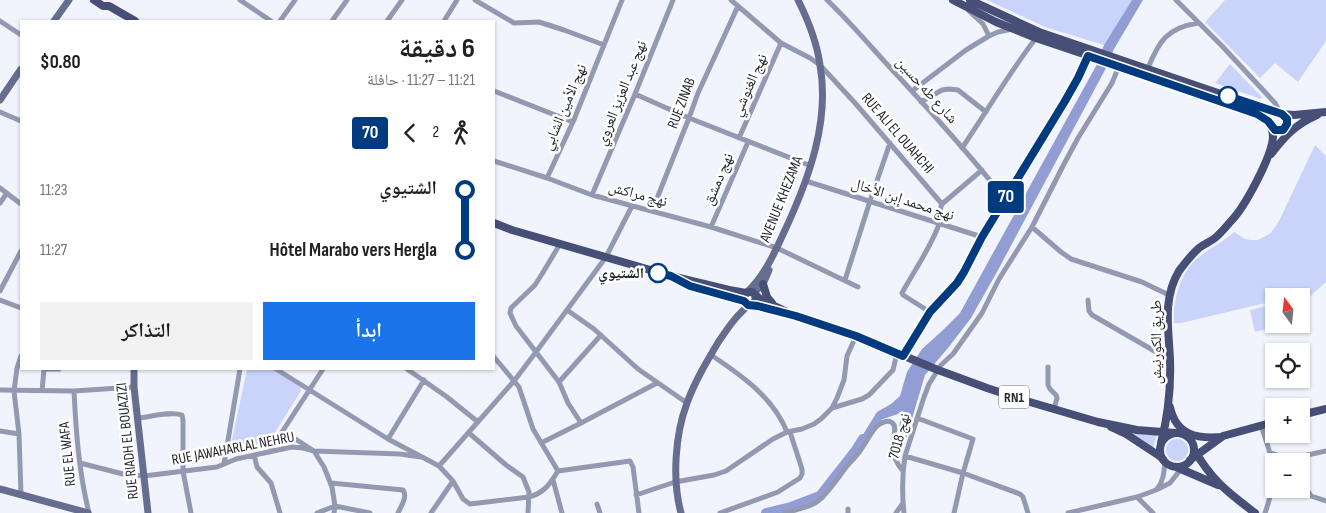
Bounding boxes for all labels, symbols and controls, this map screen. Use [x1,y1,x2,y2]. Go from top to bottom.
text: 6 دقيقة [399,32,475,65]
street label: نهج عبد العزيز العروي [592,38,653,149]
text: $0.80 [40,51,81,74]
street label: نهج الغنوشي [727,51,773,120]
street label: شارع طه حسين [892,53,962,128]
street label: نهج الأمين الشابي [538,61,593,154]
text: 11:21 – 11:27 · حافلة [367,71,475,90]
street label: RUE ZINAB [663,75,700,131]
unlabelled marker [1218,86,1238,106]
street label: RUE ALI EL OUAHCHI [857,89,938,178]
icon: back [396,119,424,147]
icon: walk [447,119,475,147]
text: 70 [362,122,378,143]
text: 2 [432,123,439,142]
street label: نهج دمشق [699,150,738,208]
street label: AVENUE KHEZAMA [755,153,808,246]
street label: نهج محمد إبن الأخال [849,174,957,225]
text: الشتيوي [379,177,437,200]
street label: نهج مراكش [606,178,669,211]
text: 11:23 [40,181,68,200]
line badge: 70 [984,181,1028,213]
text: 70 [998,186,1014,207]
text: Hôtel Marabo vers Hergla [270,239,437,262]
text: 11:27 [40,241,67,260]
marker: الشتيوي [648,263,668,283]
place label: الشتيوي [598,264,644,285]
north arrow [1265,288,1310,332]
map controls [1265,288,1310,498]
street label: طريق الكورنيش [1147,300,1166,384]
button: التذاكر [40,302,253,360]
button: ابدأ [263,302,475,360]
button: locate [1265,343,1310,388]
street label: RUE RIADH EL BOUAZIZI [112,382,143,500]
road number: RN1 [999,386,1029,408]
button: + [1265,398,1310,443]
street label: نهج 7018 [884,411,915,461]
street label: RUE EL WAFA [55,420,80,487]
street label: RUE JAWAHARLAL NEHRU [170,427,296,470]
button: − [1265,453,1310,498]

